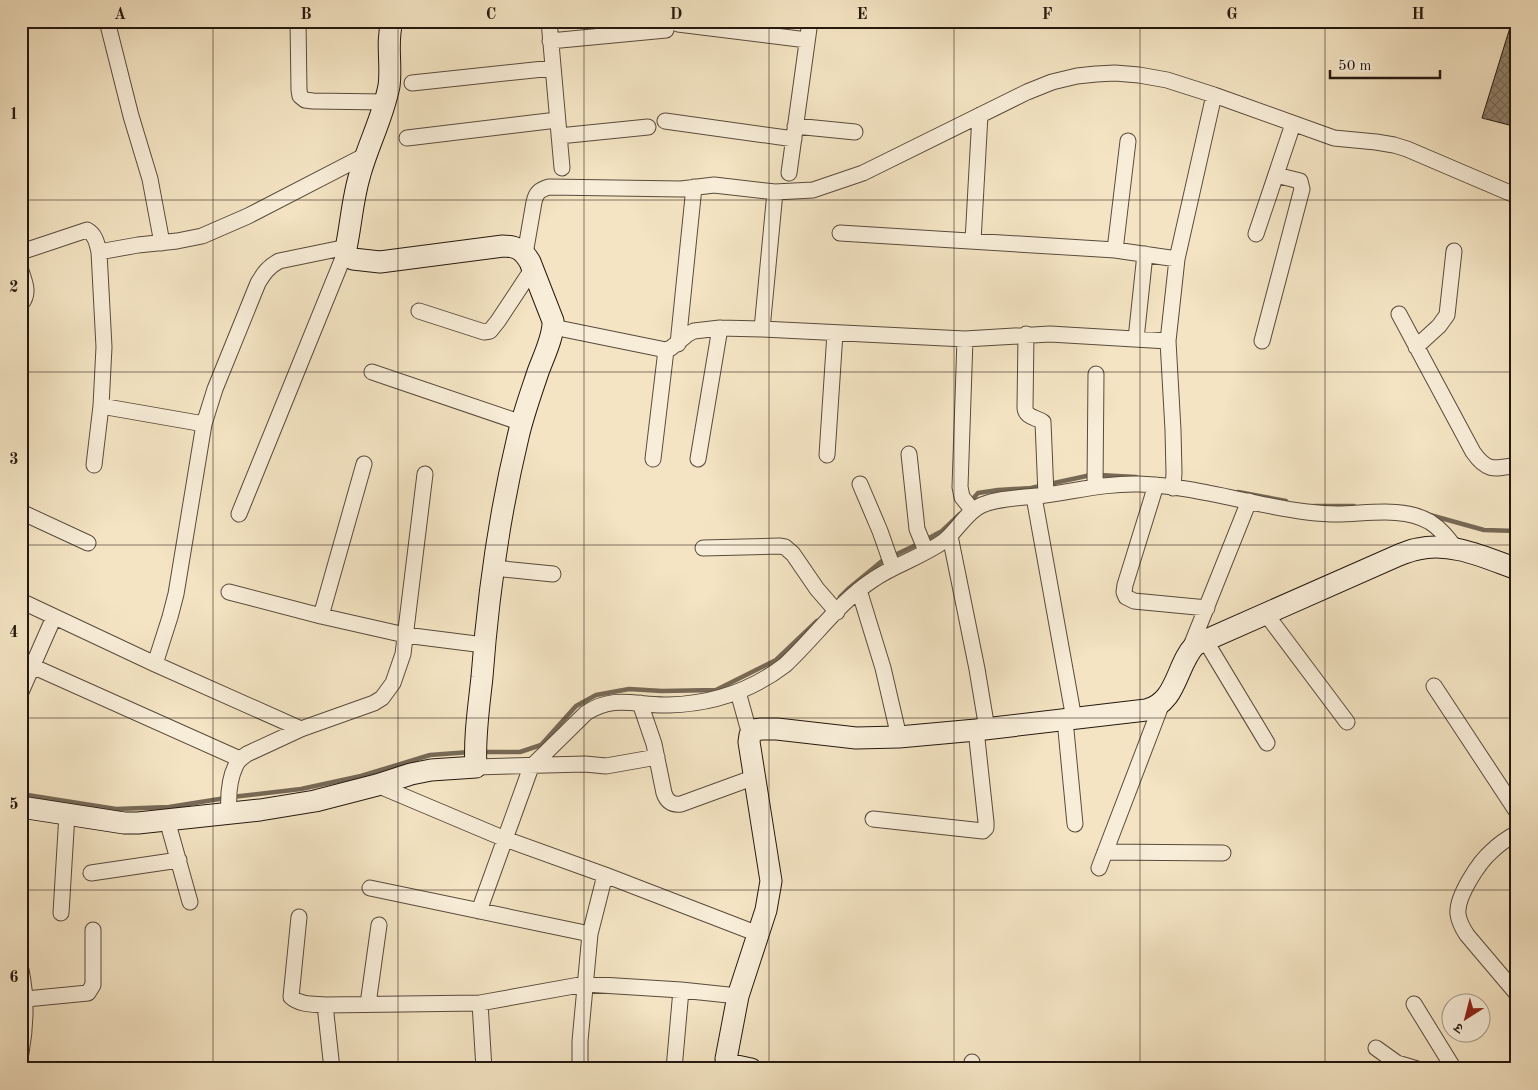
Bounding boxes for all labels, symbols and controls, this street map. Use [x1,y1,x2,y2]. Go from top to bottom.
text: A [114,7,126,23]
text: B [300,7,312,23]
text: C [486,7,496,23]
text: D [670,7,682,23]
text: E [856,7,868,23]
text: F [1042,7,1053,23]
text: G [1226,7,1238,23]
text: H [1411,7,1425,23]
scale bar [1330,48,1440,80]
text: 50 m [1338,59,1372,74]
text: 1 [9,107,19,123]
text: 2 [9,280,19,296]
text: 3 [9,452,19,468]
text: 4 [9,625,19,641]
text: 5 [9,797,19,813]
text: 6 [9,970,19,986]
north arrow [1440,992,1490,1042]
text: उ [1451,1019,1467,1036]

